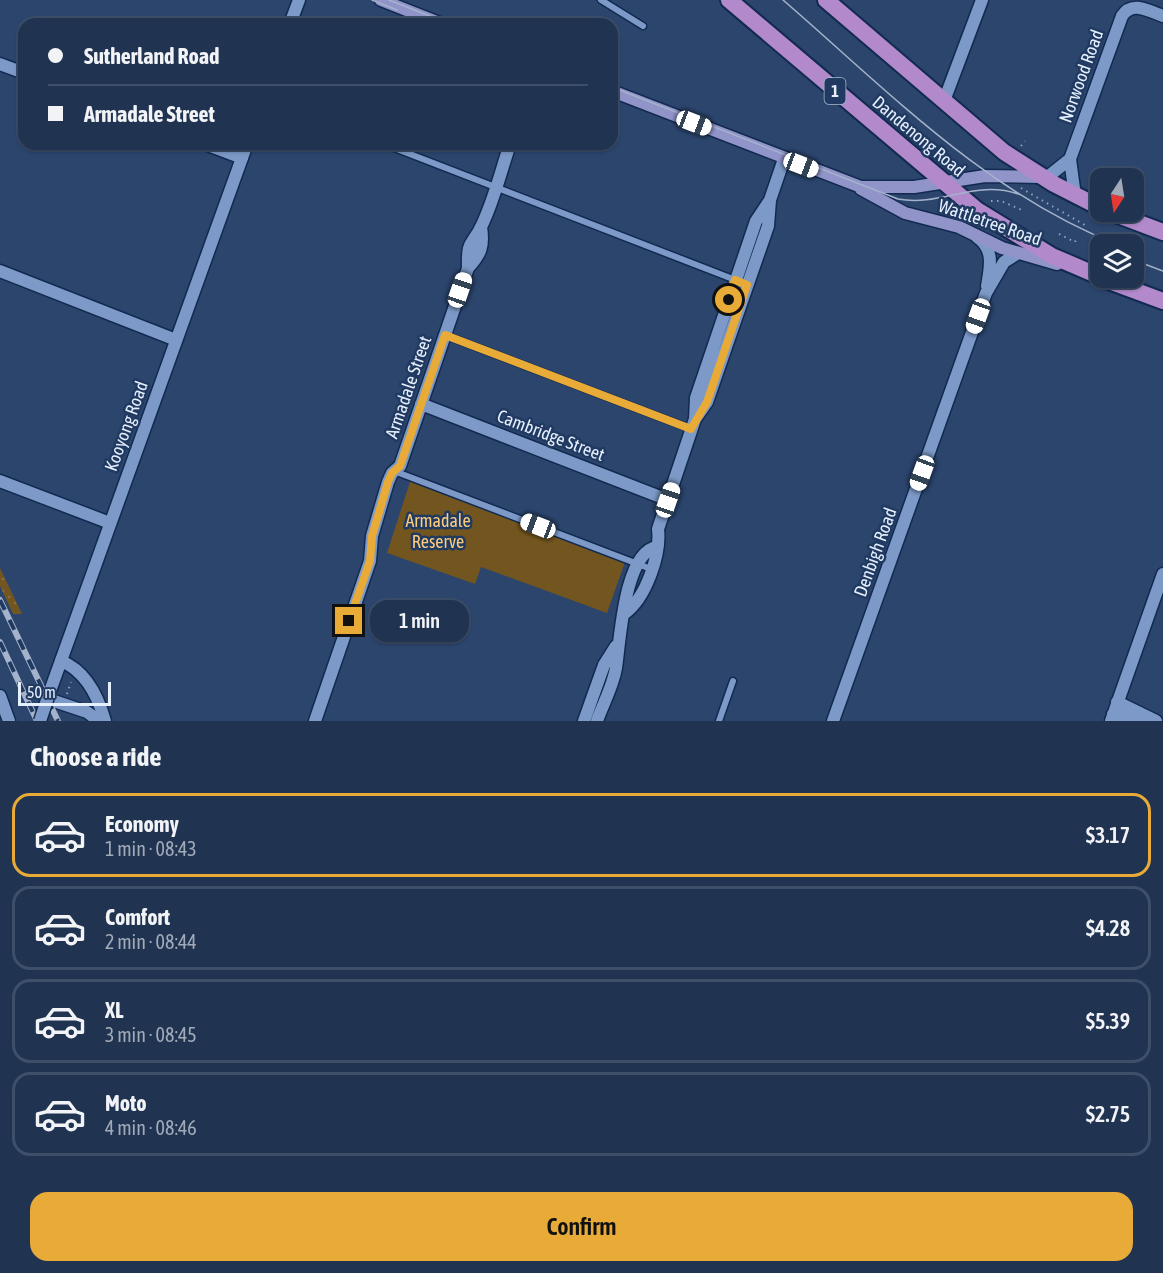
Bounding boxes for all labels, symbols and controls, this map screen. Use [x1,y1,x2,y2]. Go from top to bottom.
street label: Norwood Road [1055,27,1107,125]
text: Sutherland Road [84,43,220,69]
road number: 1 [824,78,846,104]
street label: Dandenong Road [868,91,970,181]
text: Armadale Street [84,101,215,127]
car [674,108,714,138]
car [781,150,821,180]
north arrow [1090,168,1144,222]
map controls [1090,168,1144,288]
street label: Wattletree Road [936,195,1044,249]
button: layers [1090,234,1144,288]
car [446,270,474,310]
route start [715,286,742,313]
car [963,296,993,336]
street label: Armadale Street [381,333,435,441]
street label: Kooyong Road [100,378,152,474]
street label: Cambridge Street [494,405,608,465]
car [907,453,937,493]
car [654,480,682,520]
street label: Denbigh Road [849,505,901,599]
park label: Armadale Reserve [405,510,471,552]
car [518,511,558,541]
callout: 1 min [370,600,469,642]
route end [335,607,362,634]
text: 1 min [399,609,440,632]
scale bar [18,679,111,706]
text: 50 m [27,683,56,701]
text: Choose a ride [30,741,162,772]
icon: car [33,808,87,862]
text: Economy [105,811,179,837]
text: $3.17 [1086,822,1130,848]
text: 1 min · 08:43 [105,837,197,860]
icon: car [33,901,87,955]
text: Comfort [105,904,170,930]
text: $4.28 [1086,915,1130,941]
text: 2 min · 08:44 [105,930,197,953]
icon: car [33,994,87,1048]
text: XL [105,997,123,1023]
text: $5.39 [1086,1008,1130,1034]
text: 3 min · 08:45 [105,1023,197,1046]
icon: car [33,1087,87,1141]
text: Moto [105,1090,147,1116]
text: $2.75 [1086,1101,1130,1127]
text: 4 min · 08:46 [105,1116,197,1139]
button: Confirm [30,1192,1133,1261]

